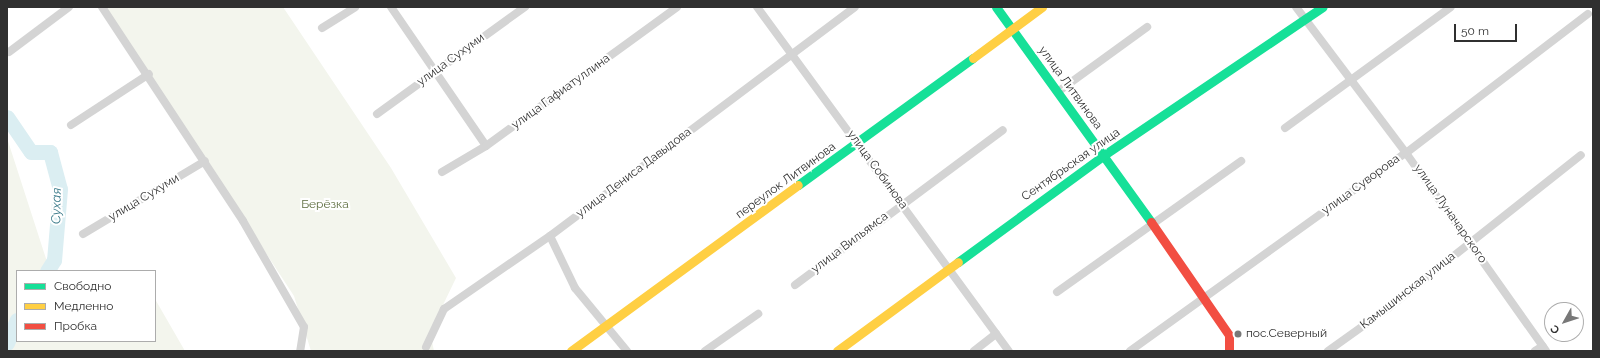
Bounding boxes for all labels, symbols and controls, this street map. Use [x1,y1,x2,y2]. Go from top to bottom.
scale bar [1456,16,1519,42]
text: 50 m [1461,24,1489,38]
street label: улица Сухуми [414,31,488,89]
street label: улица Литвинова [1035,44,1105,132]
street label: улица Гафиатуллина [509,51,613,133]
street label: улица Дениса Давыдова [574,125,694,221]
street label: Сентябрьская улица [1019,125,1123,205]
street label: улица Собинова [844,128,910,212]
street label: переулок Литвинова [733,140,839,222]
street label: улица Суворова [1319,152,1403,218]
street label: улица Луначарского [1410,162,1490,266]
street label: улица Сухуми [106,171,182,225]
water label: Сухая [49,188,65,224]
park label: Берёзка [301,198,349,212]
street label: улица Вильямса [809,209,891,277]
street label: Камышинская улица [1357,249,1459,333]
legend [16,270,156,342]
text: Свободно [54,279,111,293]
text: Медленно [54,299,113,313]
north arrow [1544,302,1584,342]
text: Пробка [54,319,97,333]
text: С [1548,322,1562,336]
place label: пос.Северный [1246,327,1327,341]
marker: пос.Северный [1233,329,1243,339]

